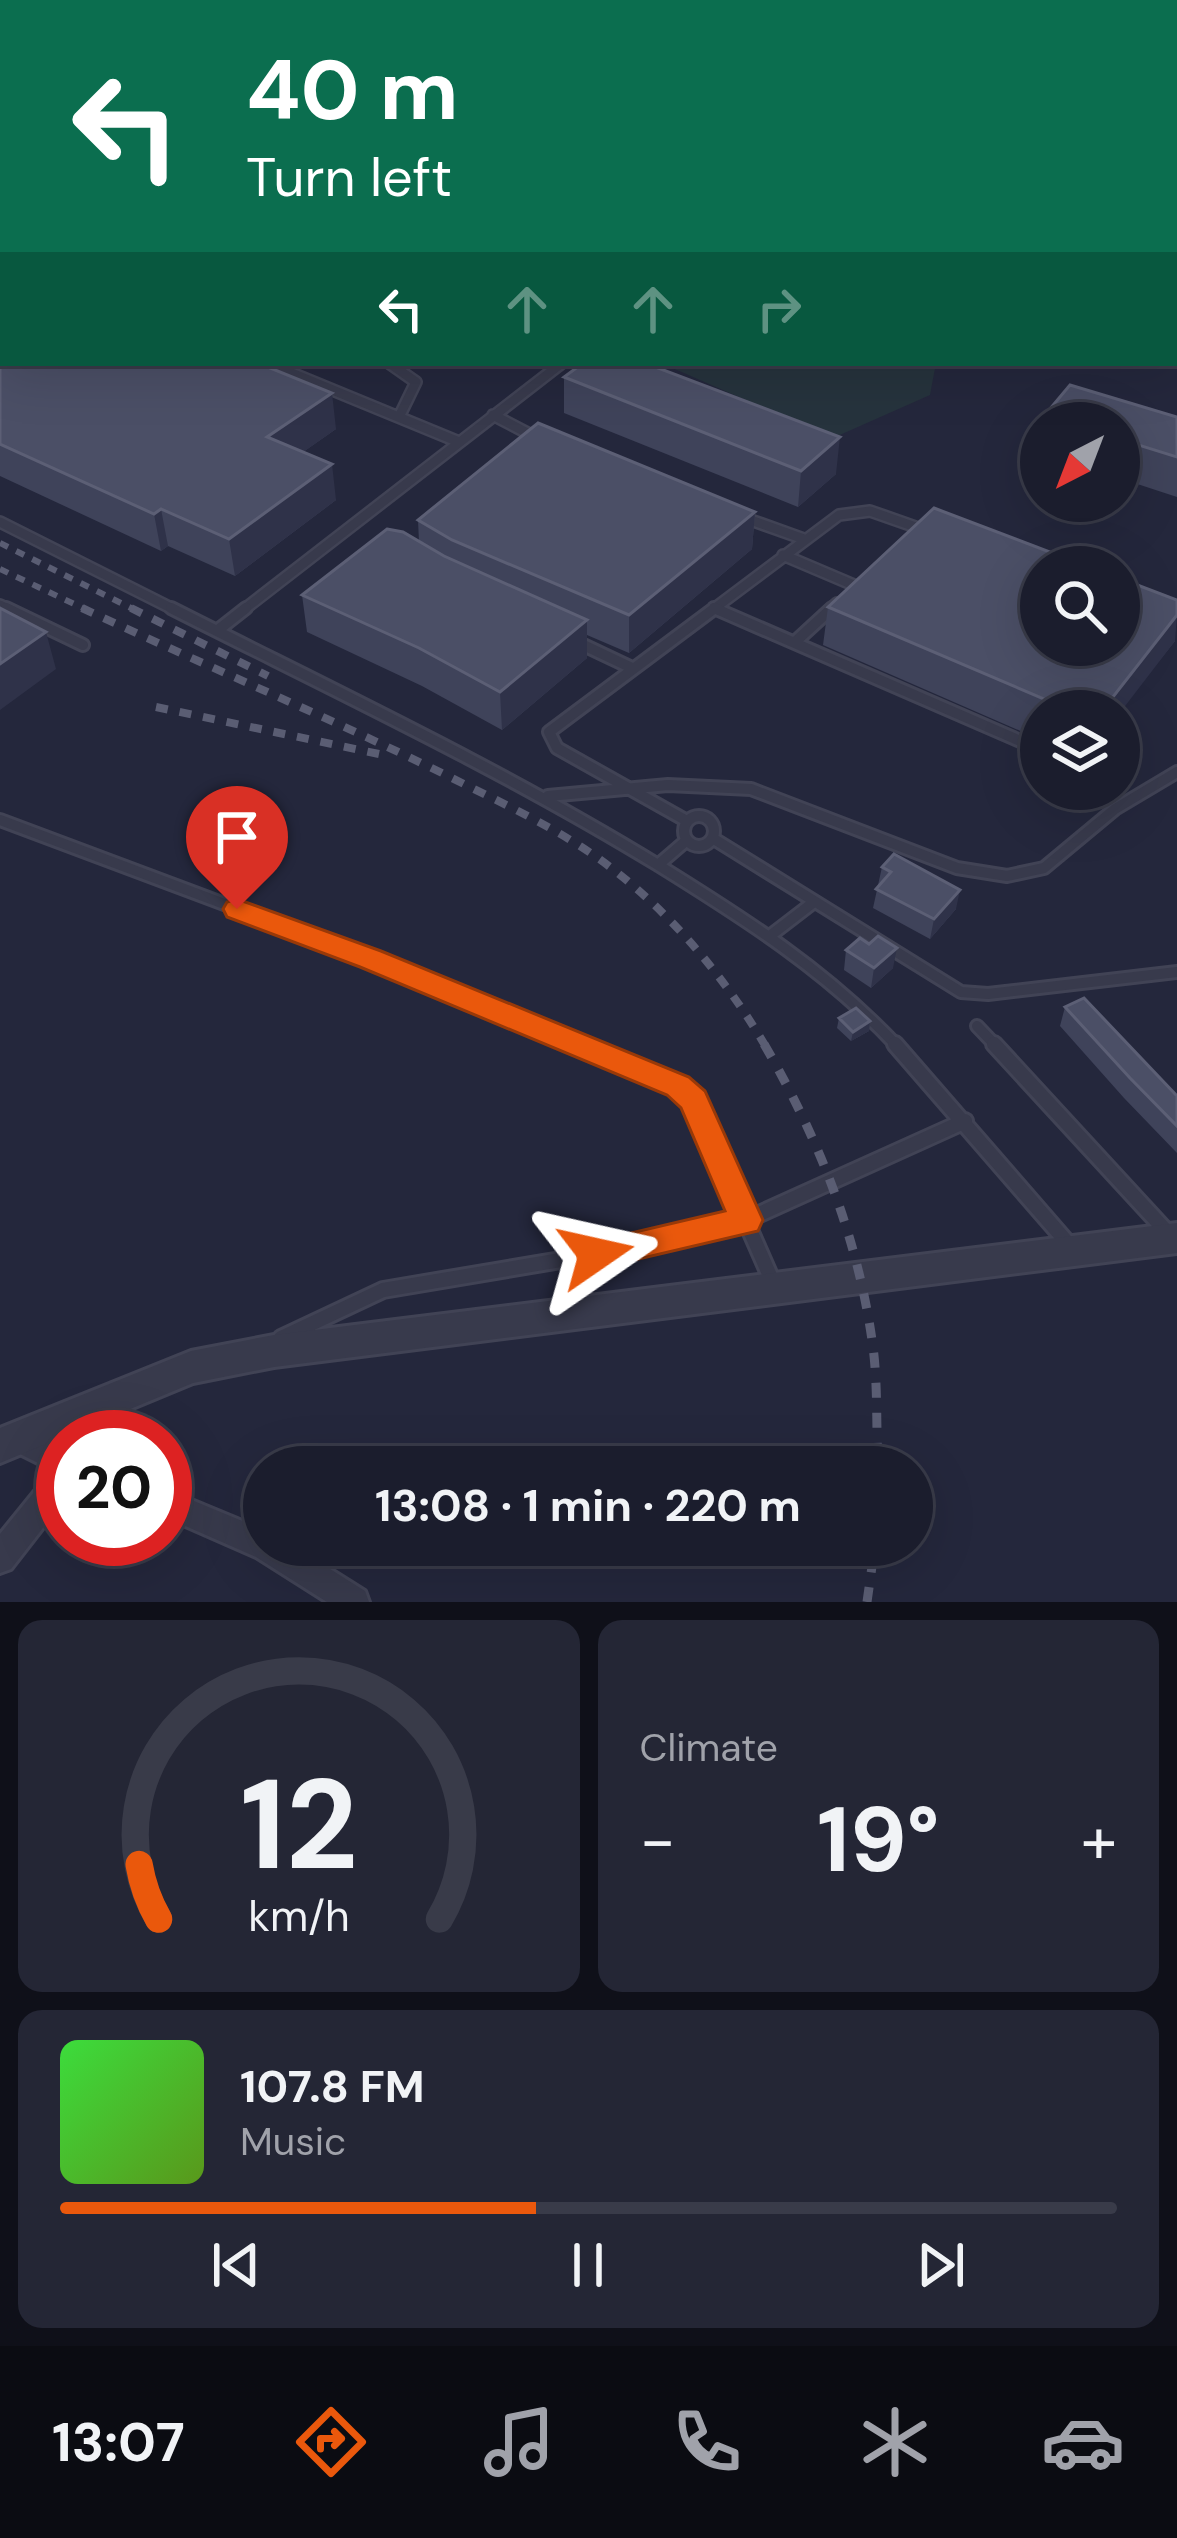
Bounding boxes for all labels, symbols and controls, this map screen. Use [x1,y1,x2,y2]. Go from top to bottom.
text: 40 m [246,36,459,145]
icon: left [48,48,204,204]
text: Turn left [246,142,452,213]
icon: left [368,276,434,342]
icon: ahead [494,276,560,342]
icon: ahead [620,276,686,342]
icon: right [746,276,812,342]
north arrow [1020,402,1140,522]
map controls [1020,402,1140,810]
button: search [1020,546,1140,666]
button: layers [1020,690,1140,810]
pin [186,786,288,909]
icon: arrive [204,804,270,870]
position arrow [533,1191,659,1317]
speed limit sign: 20 [36,1410,192,1566]
text: 13:08 · 1 min · 220 m [375,1476,801,1535]
text: Climate [640,1722,778,1773]
text: 12 [240,1744,357,1907]
text: 19° [817,1782,940,1899]
text: − [640,1798,676,1883]
text: + [1081,1798,1117,1883]
text: km/h [248,1888,349,1944]
text: 107.8 FM [240,2057,425,2116]
text: Music [240,2116,346,2167]
icon: previous [203,2232,269,2298]
icon: pause [555,2232,621,2298]
icon: next [908,2232,974,2298]
icon: directions [289,2400,373,2484]
icon: music [477,2400,561,2484]
icon: phone [665,2400,749,2484]
icon: climate [853,2400,937,2484]
icon: car [1041,2400,1125,2484]
text: 13:07 [52,2407,185,2478]

